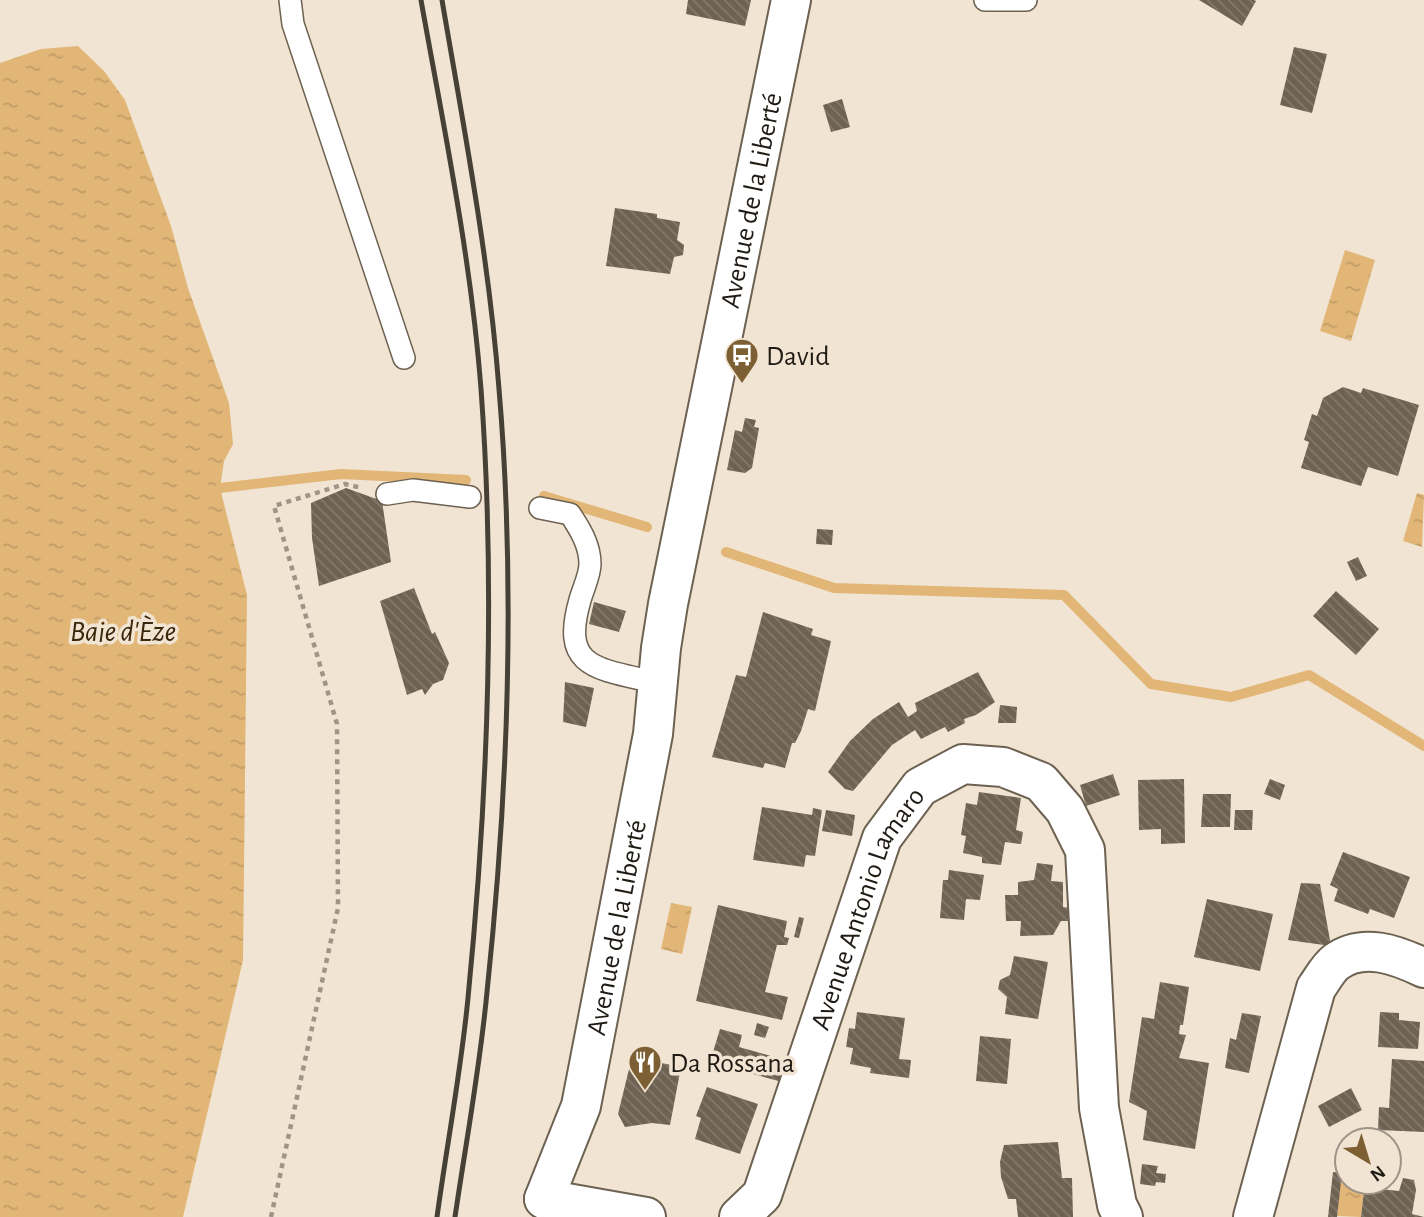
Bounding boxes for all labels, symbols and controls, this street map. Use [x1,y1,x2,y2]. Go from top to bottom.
street label: Avenue de la Liberté [717,90,788,311]
bus stop icon: David [723,336,761,385]
place label: David [766,343,830,371]
water label: Baie d'Èze [70,615,176,647]
street label: Avenue Antonio Lamaro [807,783,931,1033]
street label: Avenue de la Liberté [583,818,652,1038]
restaurant icon: Da Rossana [626,1043,664,1092]
place label: Da Rossana [670,1050,795,1078]
north arrow [1333,1126,1403,1196]
text: N [1366,1162,1389,1185]

